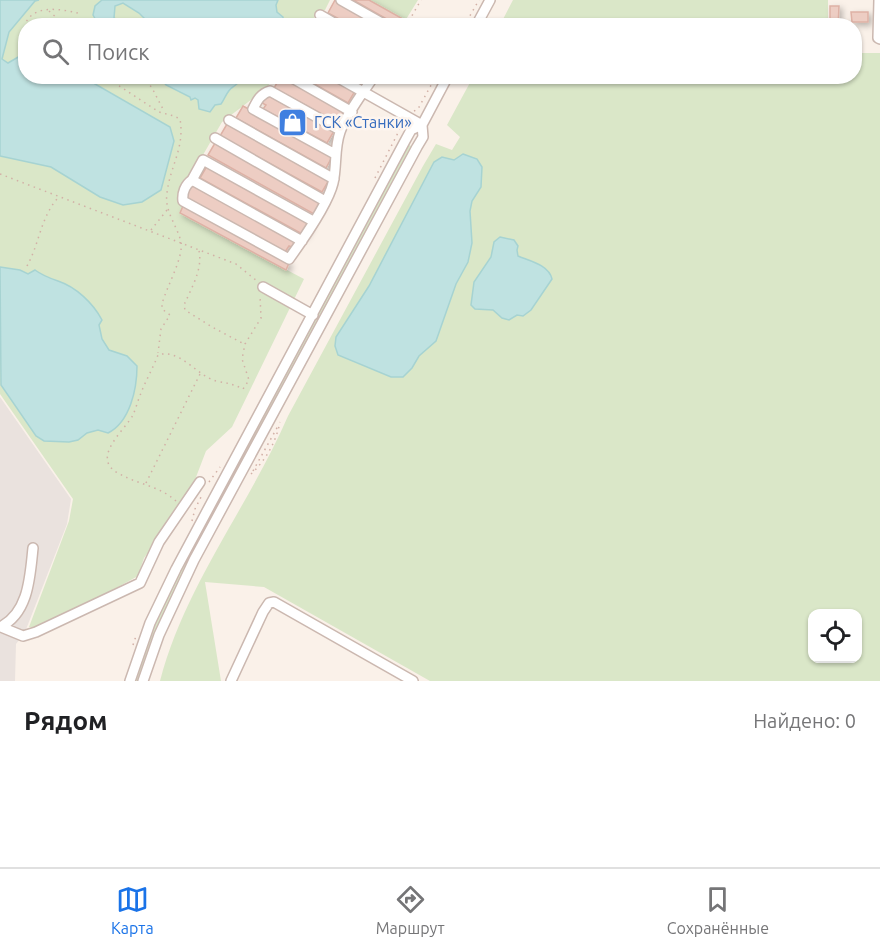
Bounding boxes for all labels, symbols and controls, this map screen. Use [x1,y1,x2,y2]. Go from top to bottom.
search box [18,18,862,84]
icon: search [39,35,72,68]
text: Поиск [87,39,150,64]
shop icon: ГСК «Станки» [277,106,309,138]
place label: ГСК «Станки» [314,113,412,131]
map controls [808,609,862,663]
button: locate [808,609,862,663]
text: Рядом [24,706,108,735]
text: Найдено: 0 [753,709,856,732]
tab: Карта [111,883,154,937]
tab: Маршрут [376,883,445,937]
tab: Сохранённые [667,883,769,937]

